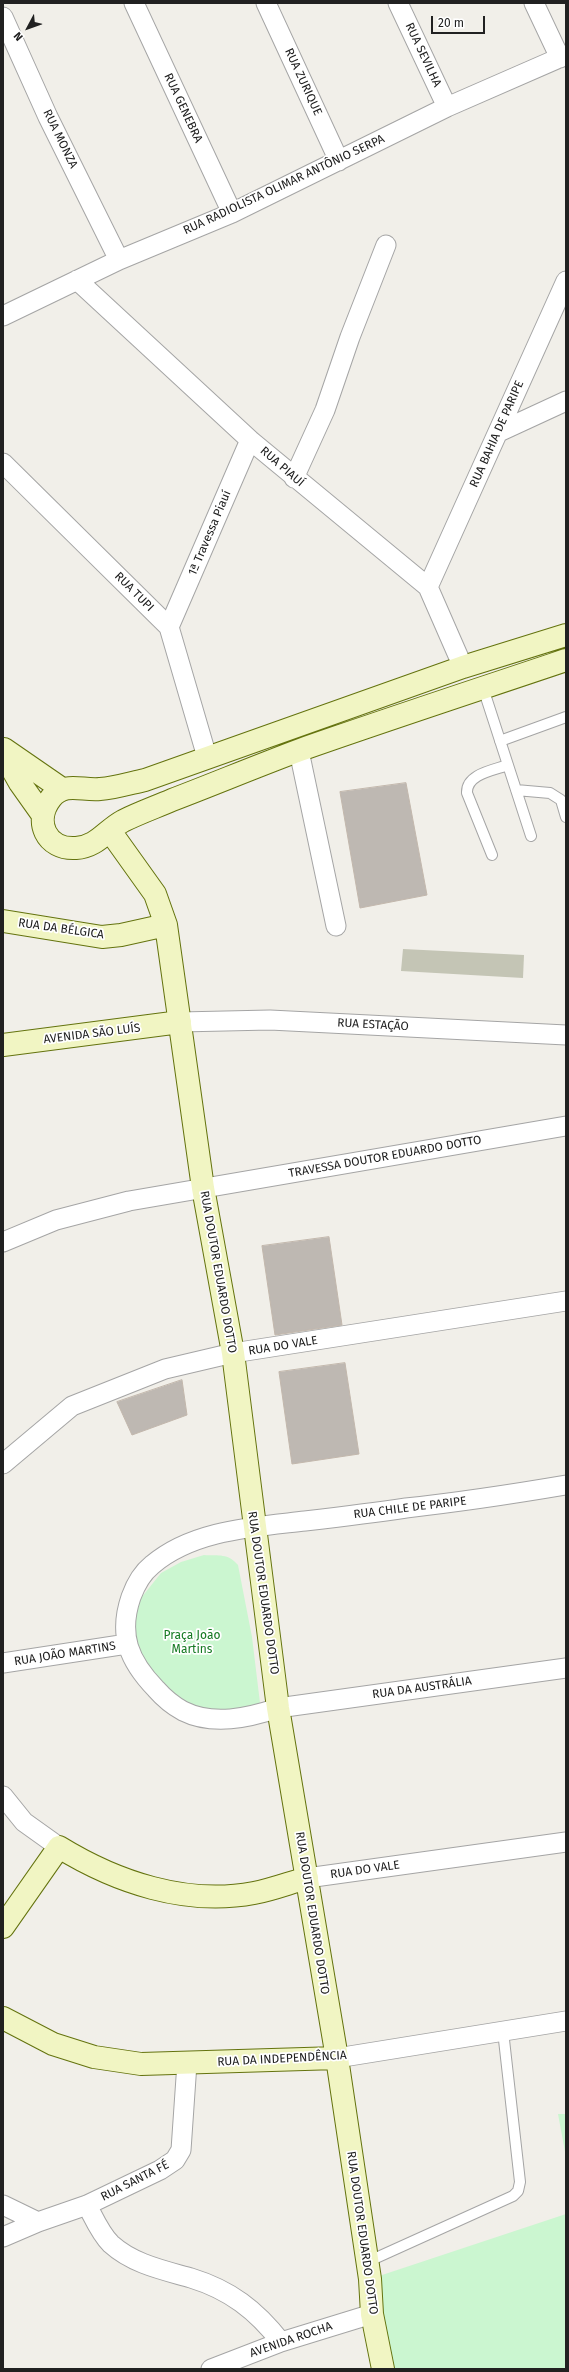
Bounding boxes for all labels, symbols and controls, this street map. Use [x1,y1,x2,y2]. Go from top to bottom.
north arrow [8,8,48,48]
scale bar [433,8,487,34]
text: 20 m [438,16,464,30]
street label: RUA SEVILHA [402,21,444,89]
text: N [11,29,26,43]
street label: RUA ZURIQUE [281,46,325,118]
street label: RUA GENEBRA [161,71,205,145]
street label: RUA MONZA [40,107,80,171]
street label: RUA RADIOLISTA OLIMAR ANTÔNIO SERPA [181,132,387,238]
street label: RUA BAHIA DE PARIPE [467,378,527,490]
street label: RUA PIAUÍ [257,444,307,490]
street label: 1ª Travessa Piauí [186,488,234,578]
street label: RUA TUPI [111,569,157,615]
street label: RUA DA BÉLGICA [17,916,105,942]
street label: RUA ESTAÇÃO [337,1016,409,1034]
street label: AVENIDA SÃO LUÍS [43,1021,141,1047]
street label: TRAVESSA DOUTOR EDUARDO DOTTO [287,1133,483,1181]
street label: RUA DOUTOR EDUARDO DOTTO [197,1190,239,1354]
street label: RUA DO VALE [247,1333,319,1359]
street label: RUA CHILE DE PARIPE [353,1494,467,1522]
street label: RUA DOUTOR EDUARDO DOTTO [244,1510,282,1676]
park label: Praça João Martins [164,1629,220,1657]
street label: RUA JOÃO MARTINS [13,1639,117,1669]
street label: RUA DA AUSTRÁLIA [371,1674,473,1702]
street label: RUA DOUTOR EDUARDO DOTTO [292,1830,332,1996]
street label: RUA DO VALE [329,1858,401,1882]
street label: RUA DA INDEPENDÊNCIA [217,2048,347,2070]
street label: RUA DOUTOR EDUARDO DOTTO [343,2150,381,2316]
street label: RUA SANTA FÉ [99,2158,171,2204]
street label: AVENIDA ROCHA [248,2319,334,2361]

